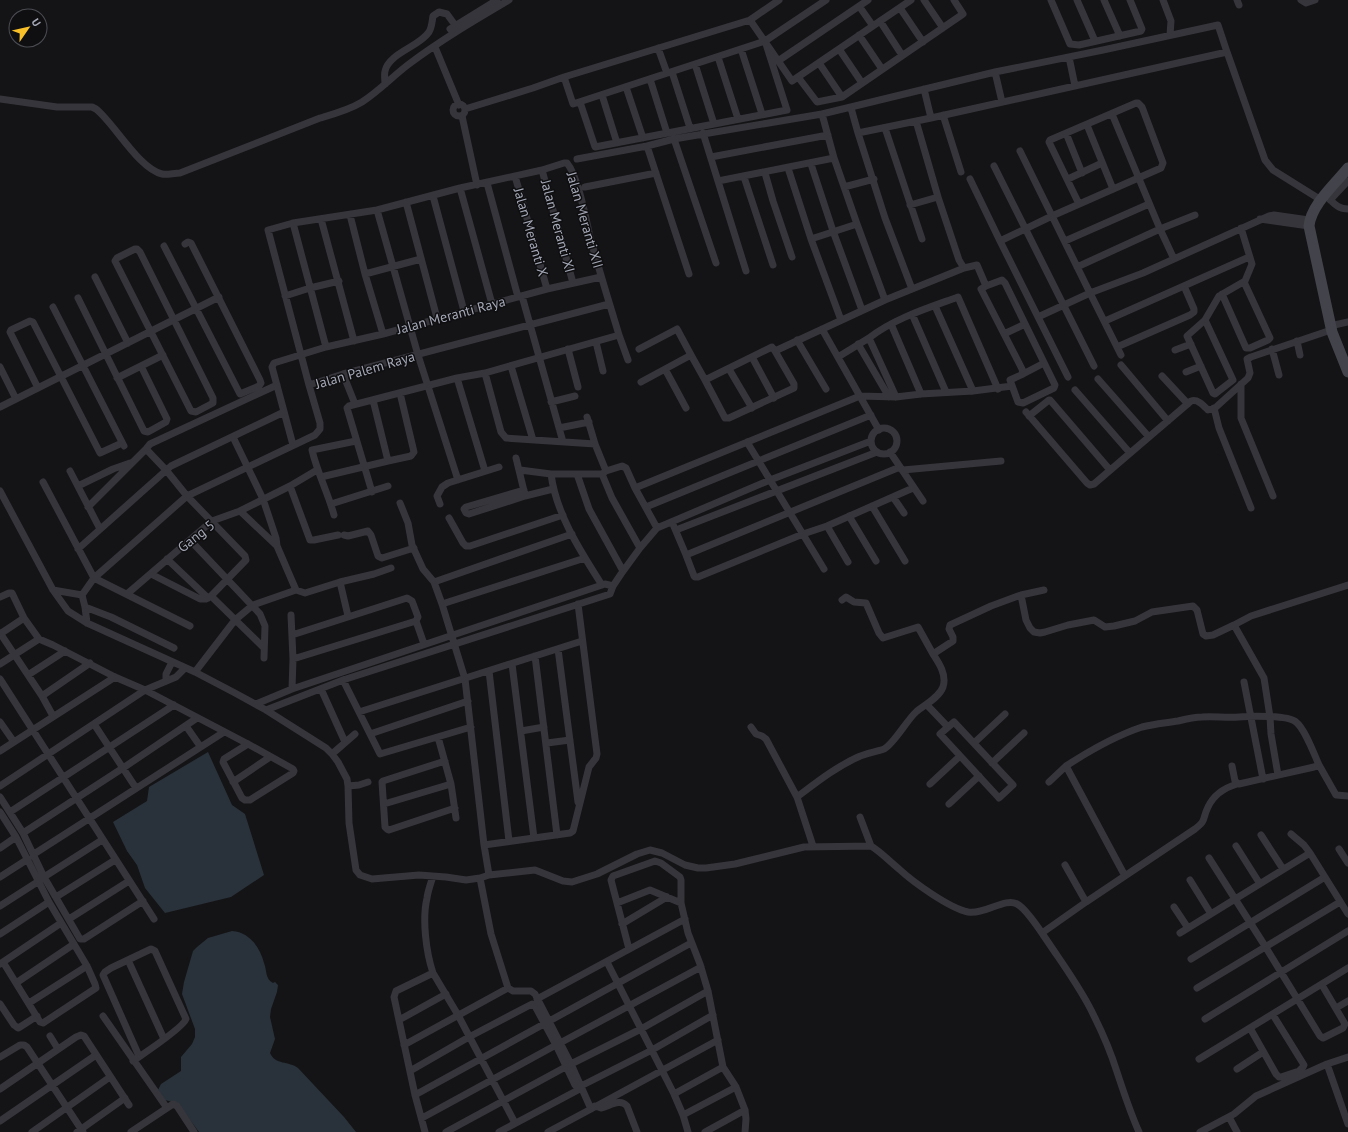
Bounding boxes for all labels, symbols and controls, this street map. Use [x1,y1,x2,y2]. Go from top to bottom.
north arrow [8,8,48,48]
text: U [29,16,44,29]
street label: Jalan Meranti XII [562,169,607,270]
street label: Jalan Meranti XI [537,177,579,274]
street label: Jalan Meranti X [509,185,552,279]
street label: Jalan Meranti Raya [394,292,507,338]
street label: Jalan Palem Raya [312,347,417,393]
street label: Gang 5 [174,516,218,556]

